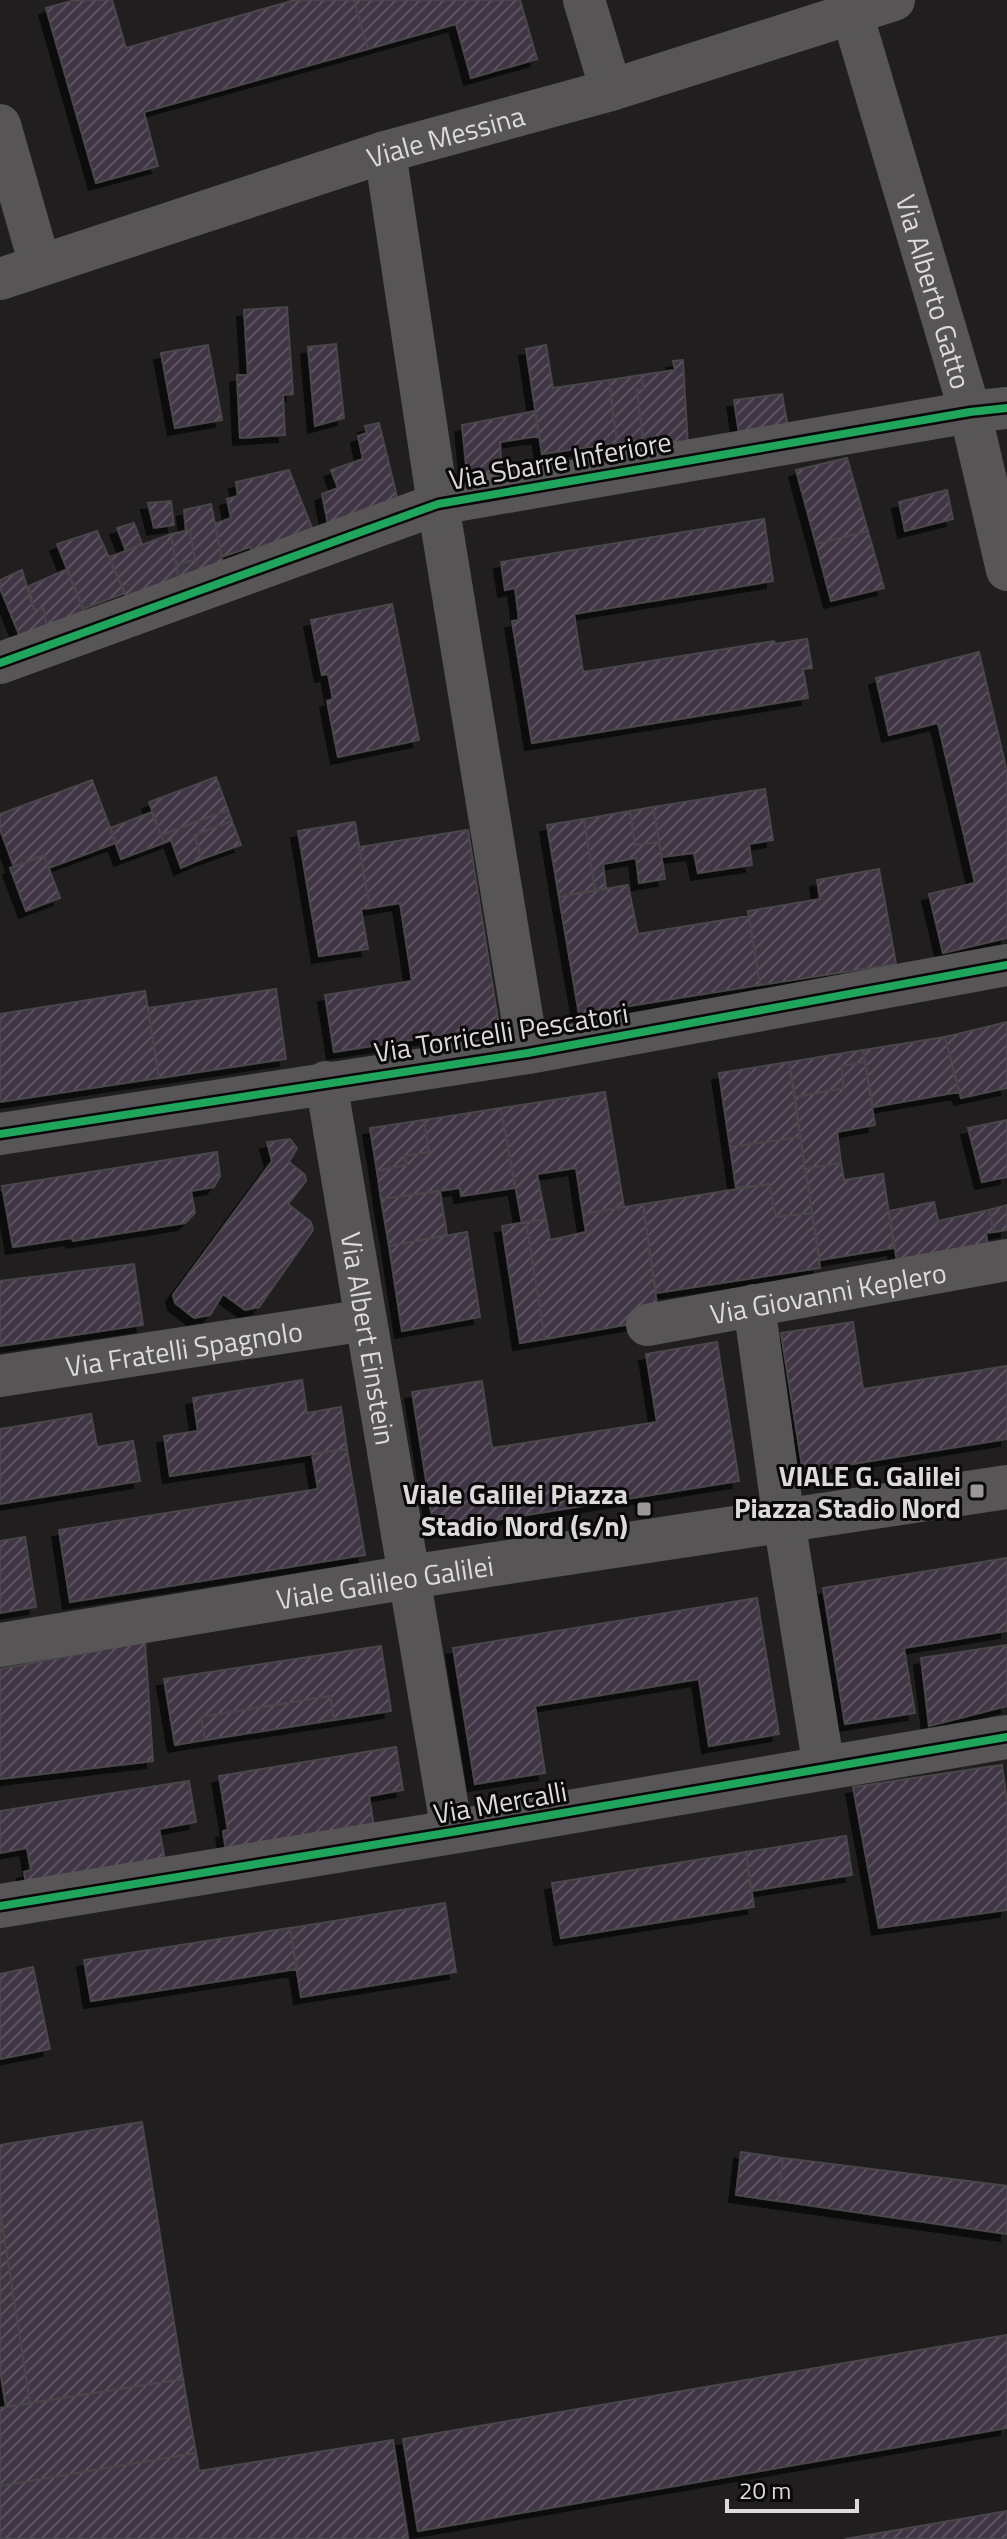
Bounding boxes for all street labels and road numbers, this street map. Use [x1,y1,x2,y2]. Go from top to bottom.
street label: Viale Messina [361,93,529,178]
street label: Via Alberto Gatto [885,189,983,394]
street label: Via Sbarre Inferiore [445,419,675,501]
street label: Via Torricelli Pescatori [371,991,631,1073]
street label: Via Albert Einstein [330,1229,408,1448]
street label: Via Giovanni Keplero [706,1250,950,1335]
street label: Via Fratelli Spagnolo [62,1309,305,1387]
street label: Viale Galileo Galilei [273,1543,496,1620]
street label: Via Mercalli [430,1769,570,1835]

